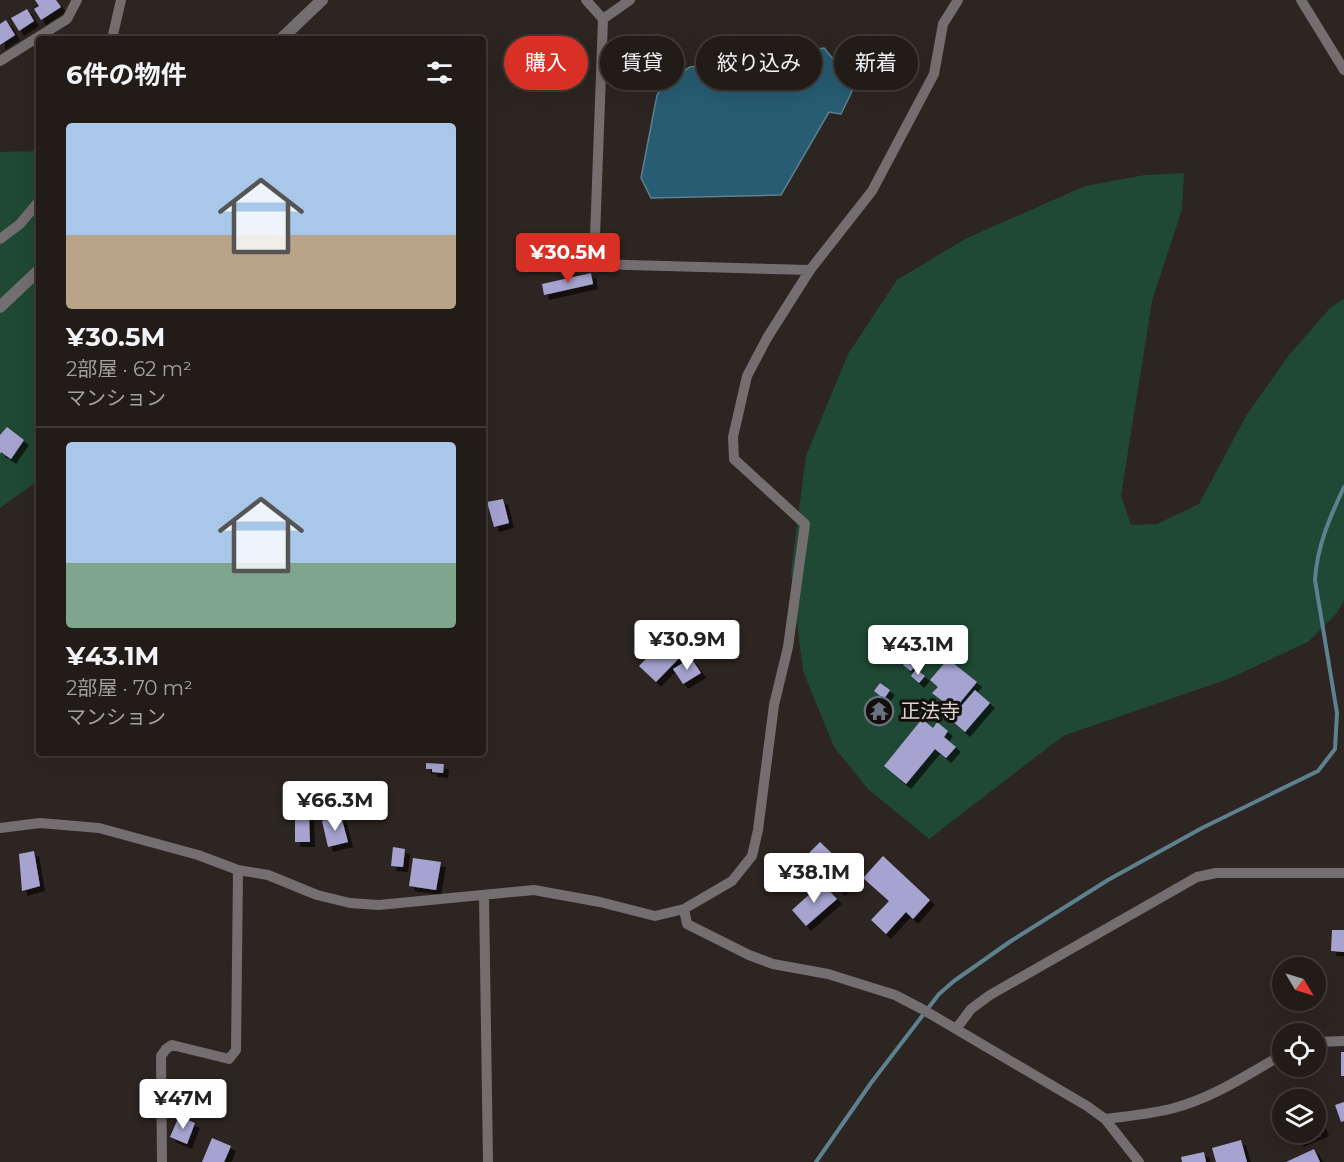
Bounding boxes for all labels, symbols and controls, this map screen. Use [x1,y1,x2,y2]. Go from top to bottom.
chip: 購入 [504,36,588,90]
chip: 賃貸 [600,36,684,90]
chip: 絞り込み [696,36,822,90]
chip: 新着 [834,36,918,90]
icon: filters [423,56,456,89]
text: 6件の物件 [66,59,187,91]
icon: home [207,162,315,270]
pin: ¥30.5M [519,233,617,284]
text: ¥30.5M [530,240,606,264]
text: ¥30.5M [66,321,165,353]
text: 2部屋 · 62 m² [66,357,191,381]
text: マンション [66,386,166,410]
icon: home [207,481,315,589]
pin: ¥30.9M [638,620,736,671]
pin: ¥43.1M [869,625,967,676]
text: ¥30.9M [648,627,726,651]
text: ¥43.1M [882,632,954,656]
text: ¥43.1M [66,640,159,672]
text: 2部屋 · 70 m² [66,676,193,700]
temple icon: 正法寺 [863,695,895,727]
place label: 正法寺 [900,699,960,723]
text: マンション [66,705,166,729]
pin: ¥66.3M [286,781,384,832]
text: ¥66.3M [297,788,373,812]
pin: ¥38.1M [765,853,863,904]
text: ¥38.1M [778,860,850,884]
north arrow [1272,957,1326,1011]
map controls [1272,957,1326,1143]
button: locate [1272,1023,1326,1077]
pin: ¥47M [147,1079,219,1130]
text: ¥47M [154,1086,212,1110]
button: layers [1272,1089,1326,1143]

